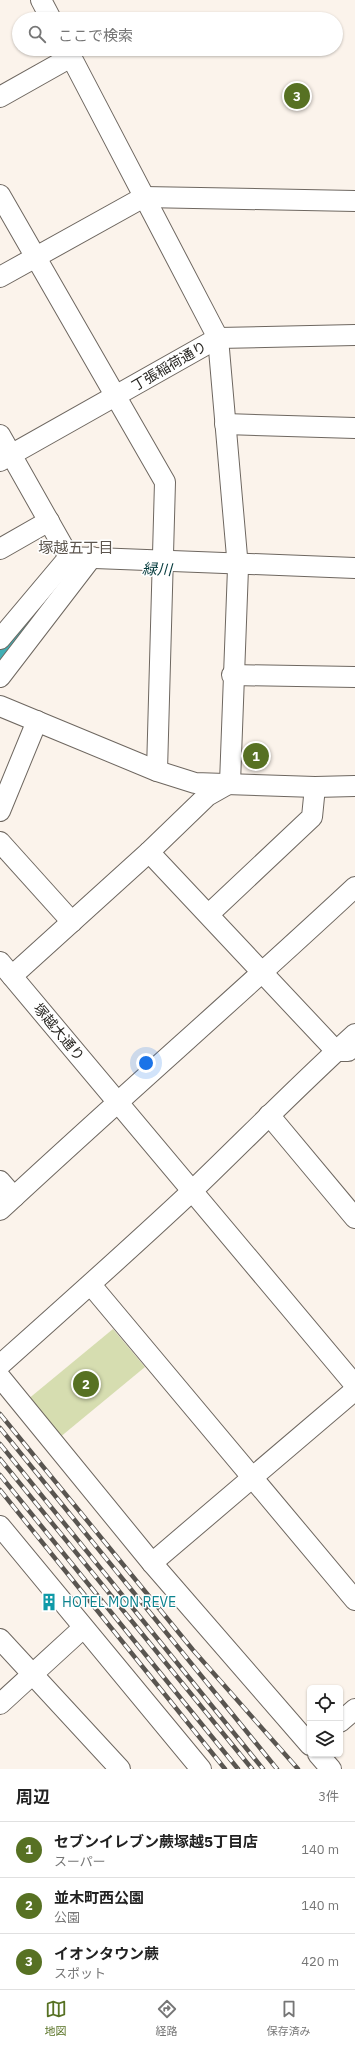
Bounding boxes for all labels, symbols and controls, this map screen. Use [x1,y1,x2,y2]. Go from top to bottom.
search box [12,12,343,56]
icon: search [26,23,48,45]
text: ここで検索 [58,26,133,45]
pin: 3 [284,81,310,111]
street label: 丁張稲荷通り [128,337,210,395]
district label: 塚越五丁目 [38,538,114,557]
water label: 緑川 [142,559,174,579]
pin: 1 [243,741,269,771]
street label: 塚越大通り [30,999,88,1065]
your location [136,1053,156,1073]
pin: 2 [73,1369,99,1399]
building icon: HOTEL MON REVE [39,1592,59,1612]
place label: HOTEL MON REVE [62,1593,176,1611]
map controls [307,1685,343,1757]
button: locate [307,1685,343,1721]
button: layers [307,1721,343,1757]
text: 周辺 [16,1786,50,1808]
text: 3件 [318,1788,339,1805]
text: セブンイレブン蕨塚越5丁目店 [54,1832,258,1851]
text: 1 [25,1841,33,1858]
text: 140 m [301,1841,339,1858]
text: スーパー [54,1853,106,1870]
text: 並木町西公園 [54,1888,144,1907]
text: 2 [25,1897,33,1914]
text: 140 m [301,1897,339,1914]
text: 公園 [54,1909,80,1926]
text: イオンタウン蕨 [54,1944,159,1963]
text: 3 [25,1953,33,1970]
text: 420 m [301,1953,339,1970]
text: スポット [54,1965,106,1982]
tab: 地図 [45,1998,67,2038]
tab: 経路 [156,1998,178,2038]
tab: 保存済み [267,1998,311,2038]

